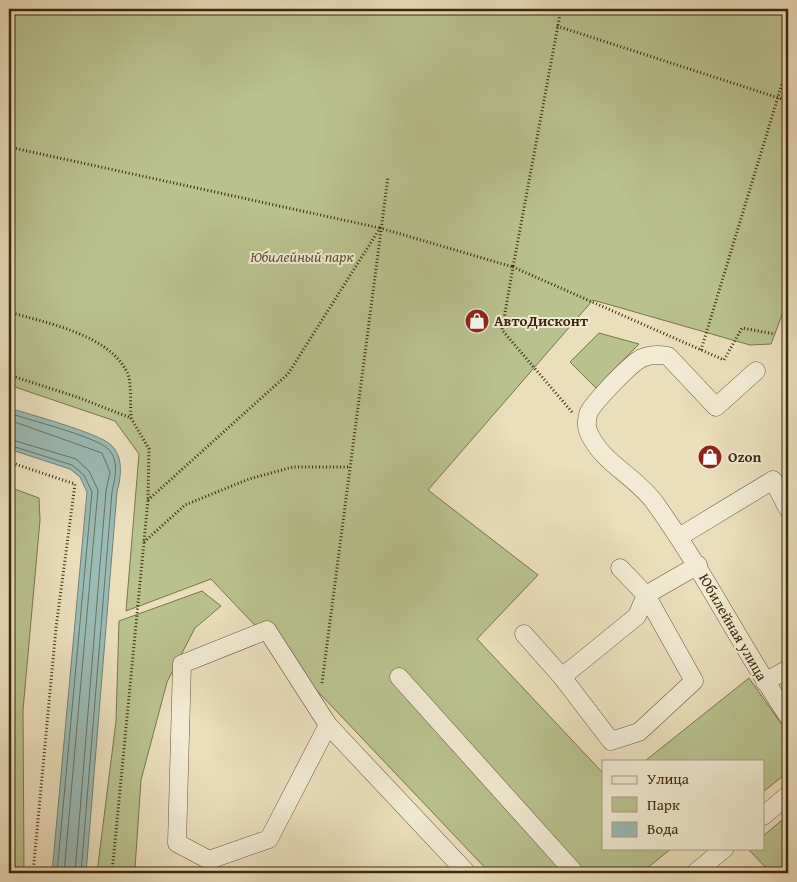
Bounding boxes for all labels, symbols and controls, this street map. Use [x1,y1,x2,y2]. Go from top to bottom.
park label: Юбилейный парк [250,246,354,267]
shop icon: АвтоДисконт [464,308,490,334]
place label: АвтоДисконт [494,310,589,331]
shop icon: Ozon [697,444,723,470]
place label: Ozon [728,446,762,467]
street label: Юбилейная улица [694,569,773,685]
legend [602,760,764,850]
text: Улица [647,768,690,789]
text: Парк [647,794,680,815]
text: Вода [647,818,679,839]

